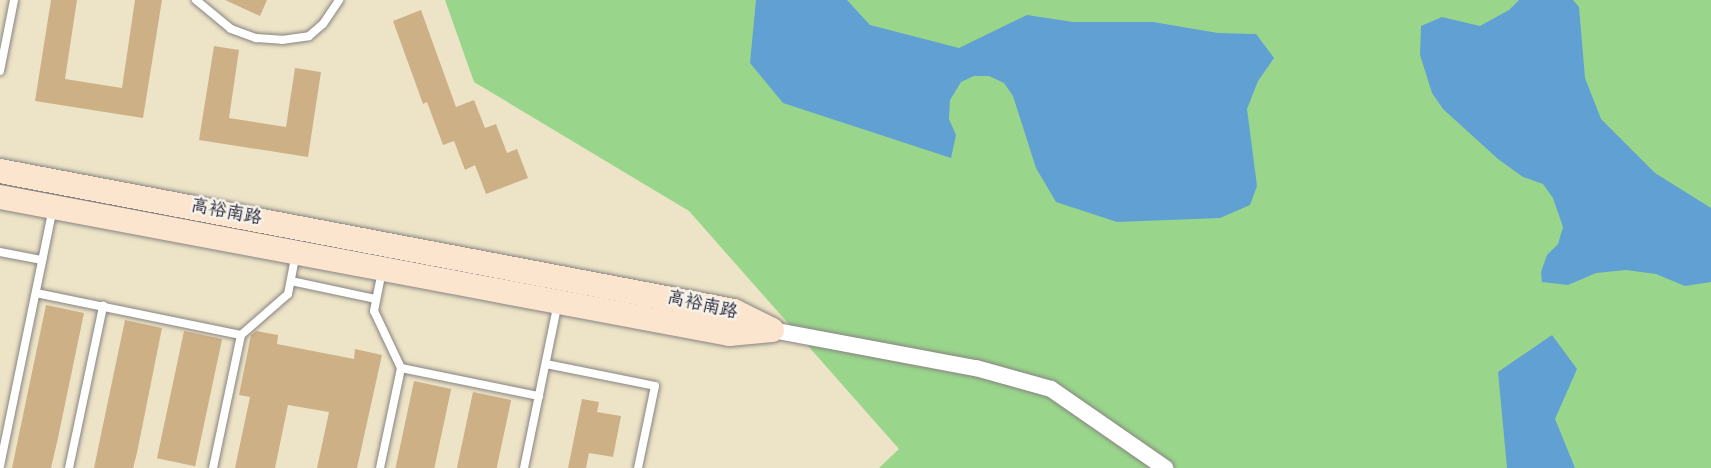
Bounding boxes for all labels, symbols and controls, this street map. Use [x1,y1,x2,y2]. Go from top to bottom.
street label: 高裕南路 [189,197,263,231]
street label: 高裕南路 [664,288,740,326]

